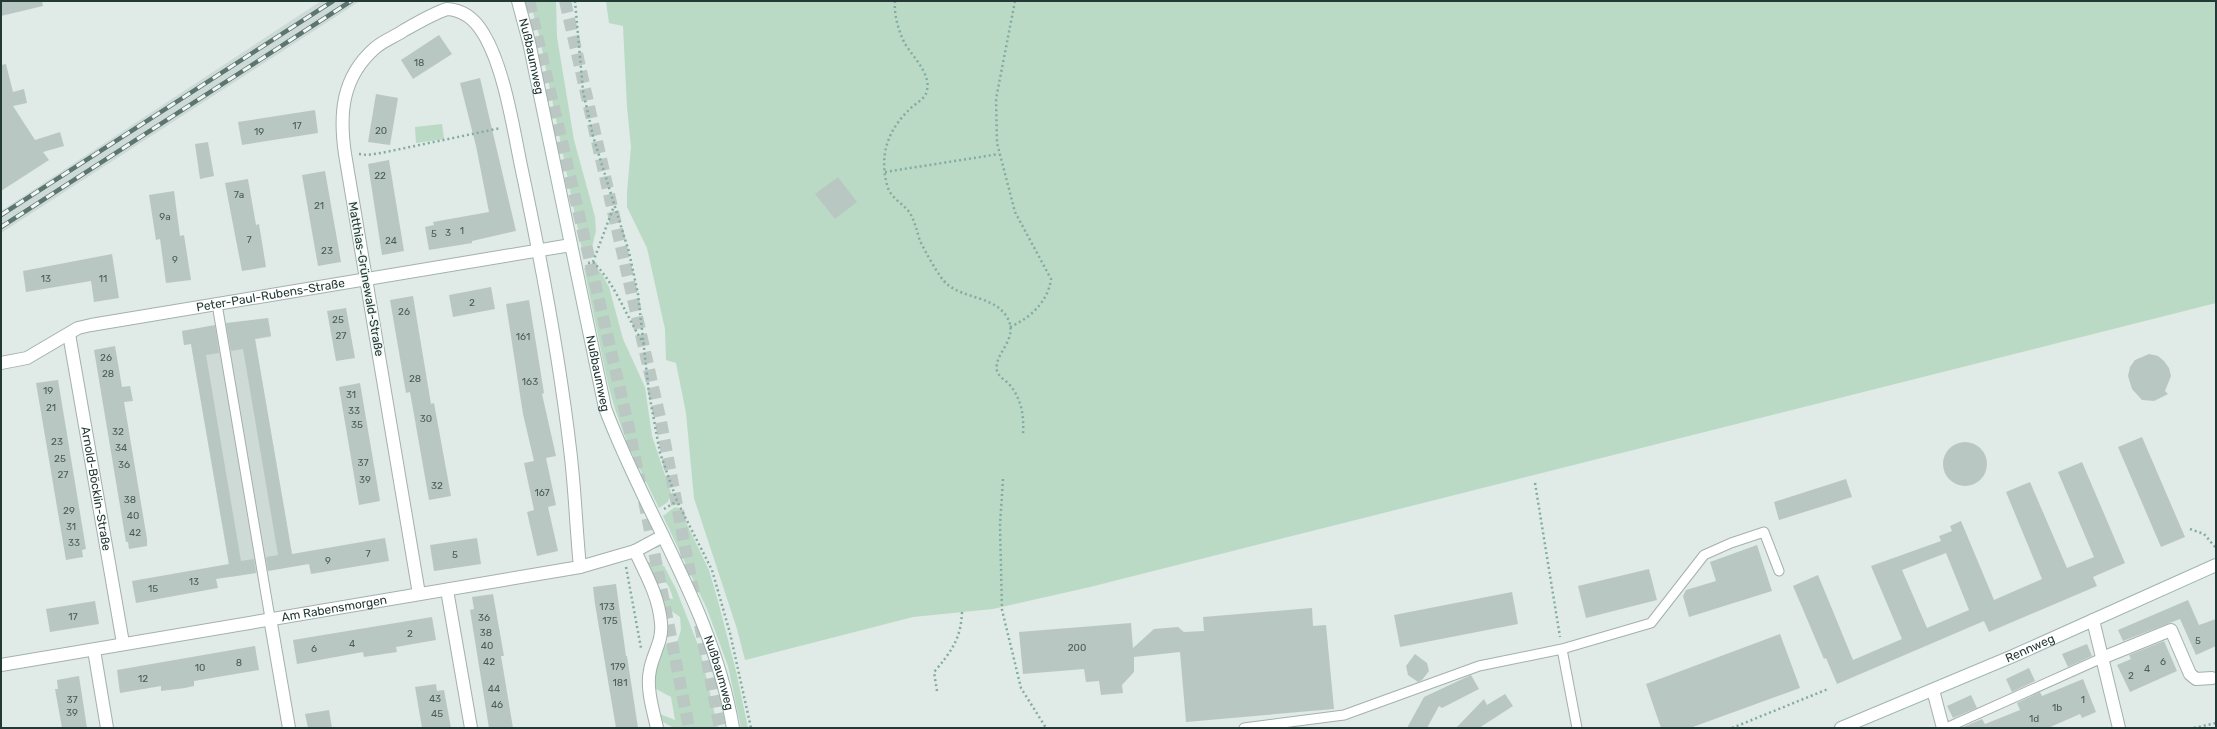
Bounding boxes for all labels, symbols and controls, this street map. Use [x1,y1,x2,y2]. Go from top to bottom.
street label: Nußbaumweg [516,17,547,96]
house number: 18 [414,57,424,69]
house number: 17 [292,120,302,132]
house number: 20 [375,125,387,137]
house number: 19 [254,126,264,138]
house number: 22 [374,170,386,182]
house number: 7a [234,189,244,201]
house number: 21 [314,200,324,212]
street label: Matthias-Grünewald-Straße [346,201,387,358]
house number: 9a [159,211,171,223]
house number: 1 [460,225,464,237]
house number: 3 [445,227,451,239]
house number: 5 [431,228,437,240]
house number: 7 [246,234,252,246]
house number: 24 [385,235,397,247]
house number: 23 [321,245,333,257]
house number: 9 [172,254,178,266]
house number: 13 [41,273,51,285]
house number: 11 [99,273,107,285]
street label: Peter-Paul-Rubens-Straße [195,276,346,314]
house number: 2 [469,297,475,309]
house number: 26 [398,306,410,318]
house number: 25 [332,314,344,326]
house number: 27 [336,330,347,342]
house number: 161 [516,331,530,343]
street label: Nußbaumweg [583,334,613,413]
house number: 26 [100,352,112,364]
house number: 28 [102,368,114,380]
house number: 28 [409,373,421,385]
house number: 163 [522,376,538,388]
house number: 19 [43,385,53,397]
house number: 31 [346,389,356,401]
house number: 21 [46,402,56,414]
house number: 33 [348,405,360,417]
house number: 30 [420,413,432,425]
house number: 35 [351,419,363,431]
street label: Arnold-Böcklin-Straße [78,425,114,552]
house number: 32 [112,426,124,438]
house number: 23 [51,436,63,448]
house number: 34 [115,442,127,454]
house number: 25 [54,453,66,465]
house number: 37 [357,457,369,469]
house number: 36 [118,459,130,471]
house number: 27 [58,469,69,481]
house number: 39 [359,474,371,486]
house number: 32 [431,480,443,492]
house number: 167 [534,487,550,499]
house number: 38 [124,494,136,506]
house number: 29 [63,505,75,517]
house number: 40 [127,510,139,522]
house number: 31 [66,521,76,533]
house number: 42 [129,527,141,539]
house number: 33 [68,537,80,549]
house number: 7 [365,548,371,560]
house number: 5 [452,549,458,561]
house number: 9 [325,555,331,567]
house number: 13 [189,576,199,588]
house number: 15 [148,583,158,595]
street label: Am Rabensmorgen [281,593,388,624]
house number: 173 [599,601,615,613]
house number: 17 [68,611,78,623]
house number: 36 [478,612,490,624]
house number: 175 [602,615,618,627]
house number: 38 [480,627,492,639]
house number: 2 [407,628,413,640]
street label: Rennweg [2003,631,2057,665]
street label: Nußbaumweg [701,633,737,712]
house number: 5 [2195,635,2201,647]
house number: 4 [349,638,355,650]
house number: 40 [481,640,493,652]
house number: 200 [1068,642,1086,654]
house number: 6 [311,643,317,655]
house number: 42 [483,656,495,668]
house number: 6 [2160,656,2166,668]
house number: 8 [236,657,242,669]
house number: 179 [610,661,626,673]
house number: 10 [195,662,205,674]
house number: 4 [2144,663,2150,675]
house number: 2 [2128,670,2134,682]
house number: 12 [138,673,148,685]
house number: 181 [613,677,627,689]
house number: 44 [488,683,500,695]
house number: 43 [429,693,441,705]
house number: 37 [66,694,78,706]
house number: 1 [2081,694,2085,706]
house number: 46 [491,699,503,711]
house number: 1b [2052,702,2062,714]
house number: 39 [66,707,78,719]
house number: 45 [431,708,443,720]
house number: 1d [2029,713,2039,725]

